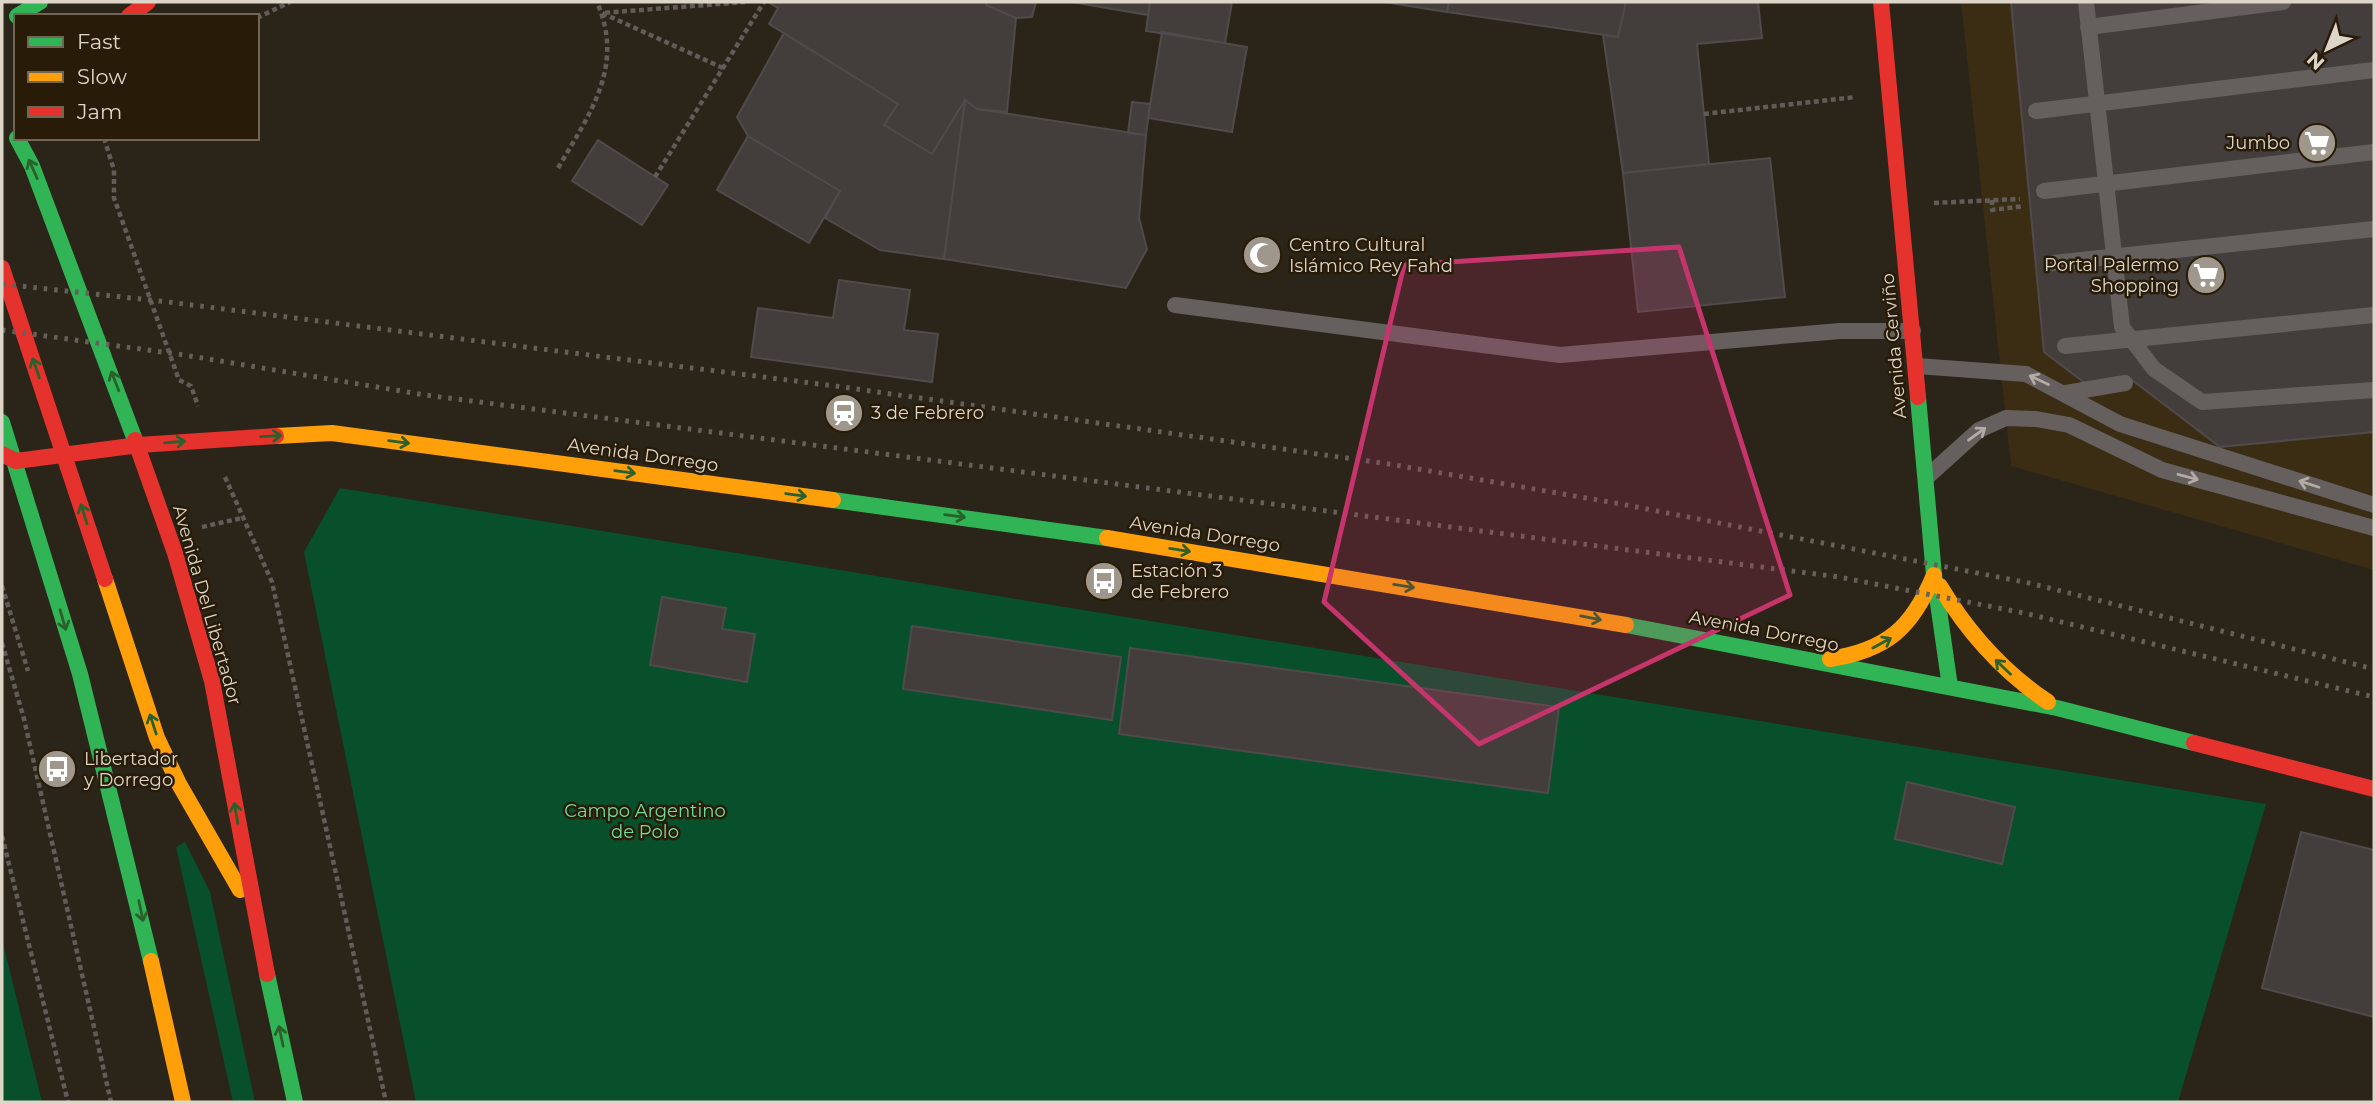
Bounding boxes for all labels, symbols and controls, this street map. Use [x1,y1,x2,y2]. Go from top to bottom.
legend [14,14,259,140]
north arrow [2292,14,2362,84]
text: Fast [77,29,121,54]
text: N [2302,47,2329,75]
text: Slow [77,64,127,89]
text: Jam [76,99,122,124]
supermarket icon: Jumbo [2296,122,2338,164]
place label: Jumbo [2225,132,2290,154]
one-way arrow [25,159,38,180]
mosque icon: Centro Cultural Islámico Rey Fahd [1241,234,1283,276]
place label: Centro Cultural Islámico Rey Fahd [1289,234,1453,277]
place label: Portal Palermo Shopping [2044,254,2179,297]
supermarket icon: Portal Palermo Shopping [2185,254,2227,296]
street label: Avenida Cerviño [1877,272,1911,420]
one-way arrow [29,357,41,379]
one-way arrow [108,371,121,393]
one-way arrow [2029,373,2050,386]
station icon: 3 de Febrero [823,392,865,434]
place label: 3 de Febrero [871,402,984,424]
one-way arrow [1967,427,1986,442]
one-way arrow [259,430,282,443]
street label: Avenida Dorrego [566,434,720,476]
one-way arrow [163,435,186,448]
one-way arrow [387,436,410,449]
one-way arrow [613,466,636,479]
one-way arrow [2176,472,2198,485]
one-way arrow [2298,477,2320,490]
one-way arrow [785,488,807,501]
one-way arrow [77,503,90,525]
street label: Avenida Del Libertador [168,503,246,707]
one-way arrow [943,510,965,523]
street label: Avenida Dorrego [1128,511,1282,557]
one-way arrow [1168,544,1190,557]
bus stop icon: Estación 3 de Febrero [1083,560,1125,602]
place label: Estación 3 de Febrero [1131,560,1229,603]
one-way arrow [1392,580,1415,593]
street label: Avenida Dorrego [1687,606,1841,656]
one-way arrow [58,609,71,631]
one-way arrow [1579,612,1602,626]
one-way arrow [1872,636,1892,650]
one-way arrow [1994,659,2011,676]
one-way arrow [145,713,158,735]
bus stop icon: Libertador y Dorrego [36,748,78,790]
place label: Libertador y Dorrego [83,748,178,791]
park label: Campo Argentino de Polo [564,800,726,843]
one-way arrow [229,802,242,825]
one-way arrow [135,899,148,922]
one-way arrow [273,1025,287,1048]

